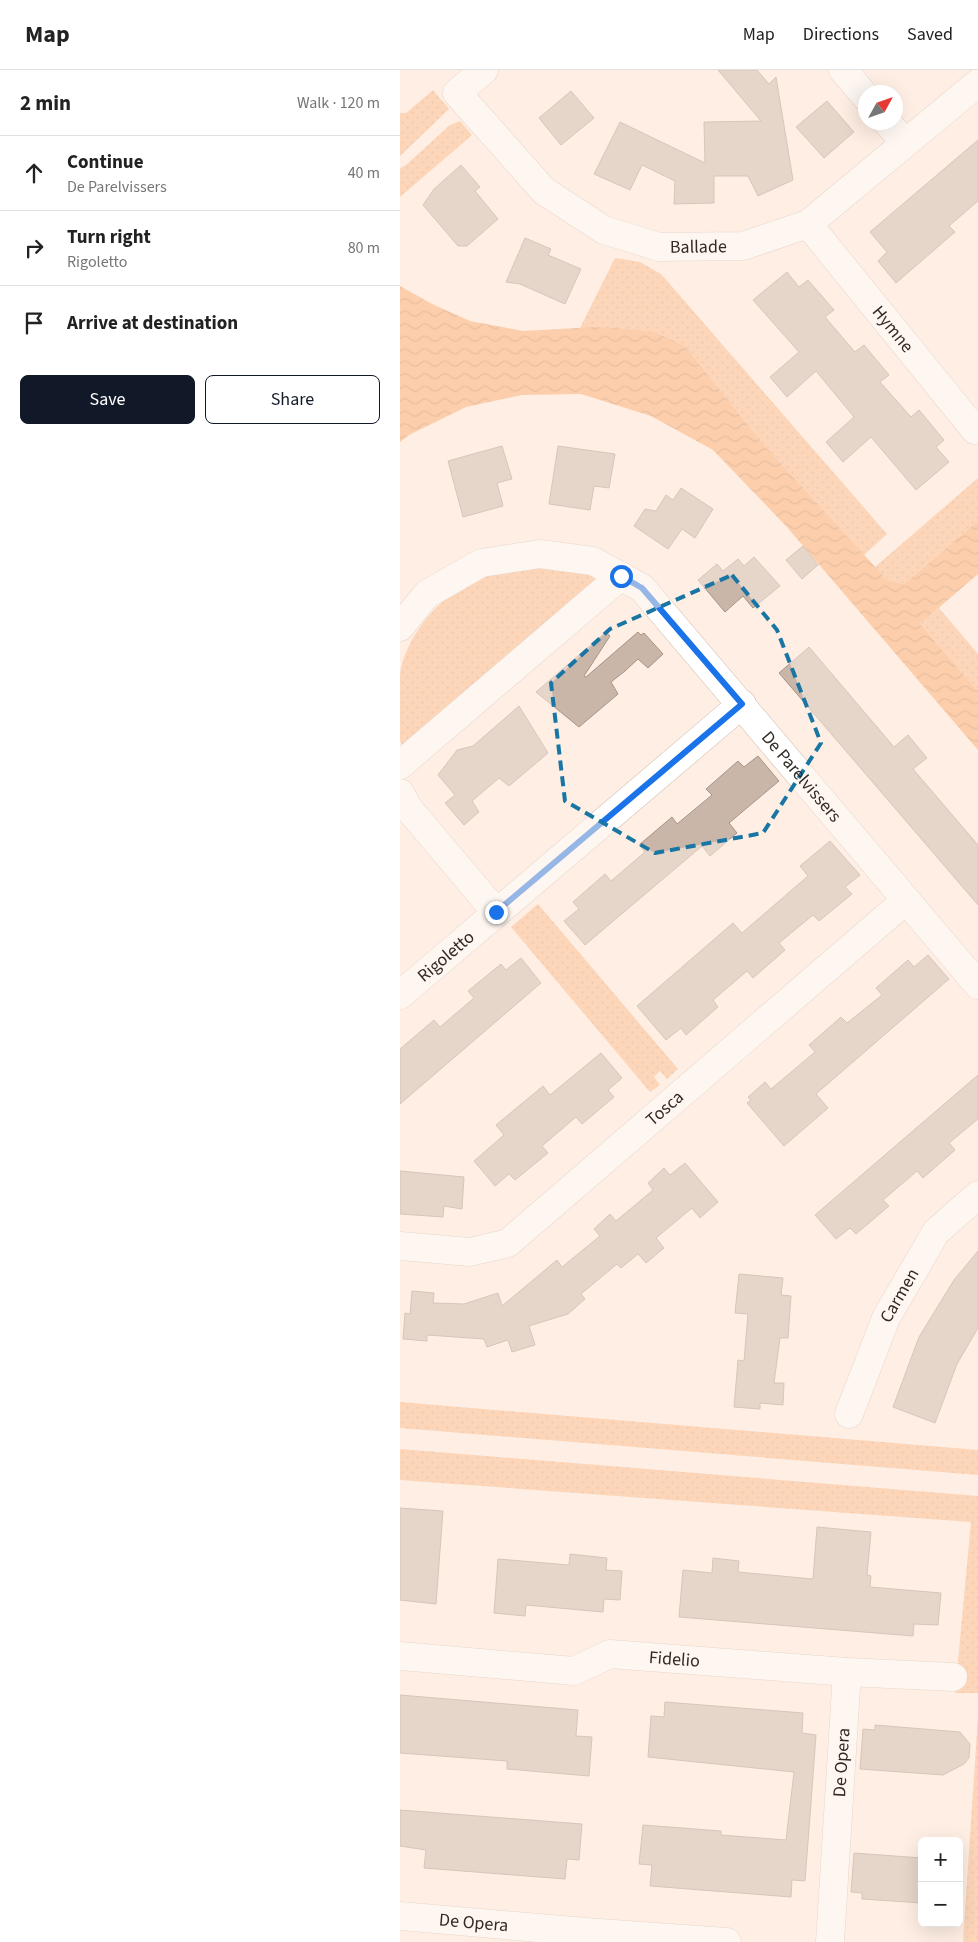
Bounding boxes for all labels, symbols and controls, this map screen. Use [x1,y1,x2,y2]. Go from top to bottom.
text: Map [25,17,70,52]
text: Map [743,22,775,47]
text: Directions [803,22,879,47]
text: Saved [907,22,953,47]
north arrow [858,85,903,130]
text: 2 min [20,88,71,118]
text: Walk · 120 m [297,92,380,114]
text: Continue [67,149,144,176]
icon: ahead [20,159,48,187]
text: 40 m [348,162,380,184]
text: De Parelvissers [67,176,167,198]
text: Turn right [67,224,151,251]
icon: right [20,234,48,262]
street label: Ballade [670,234,727,259]
text: 80 m [348,237,380,259]
text: Rigoletto [67,251,127,273]
street label: Hymne [866,300,920,358]
icon: arrive [20,309,48,337]
text: Arrive at destination [67,310,238,337]
button: Save [20,375,195,424]
button: Share [205,375,380,424]
route start [610,565,633,588]
street label: De Parelvissers [756,726,847,827]
route end [485,901,508,924]
street label: Rigoletto [412,925,480,988]
street label: Tosca [640,1085,689,1132]
street label: Carmen [873,1263,925,1327]
street label: Fidelio [648,1644,701,1673]
street label: De Opera [827,1727,856,1798]
map controls [918,1837,963,1927]
button: + [918,1837,963,1882]
button: − [918,1882,963,1927]
street label: De Opera [438,1907,509,1938]

